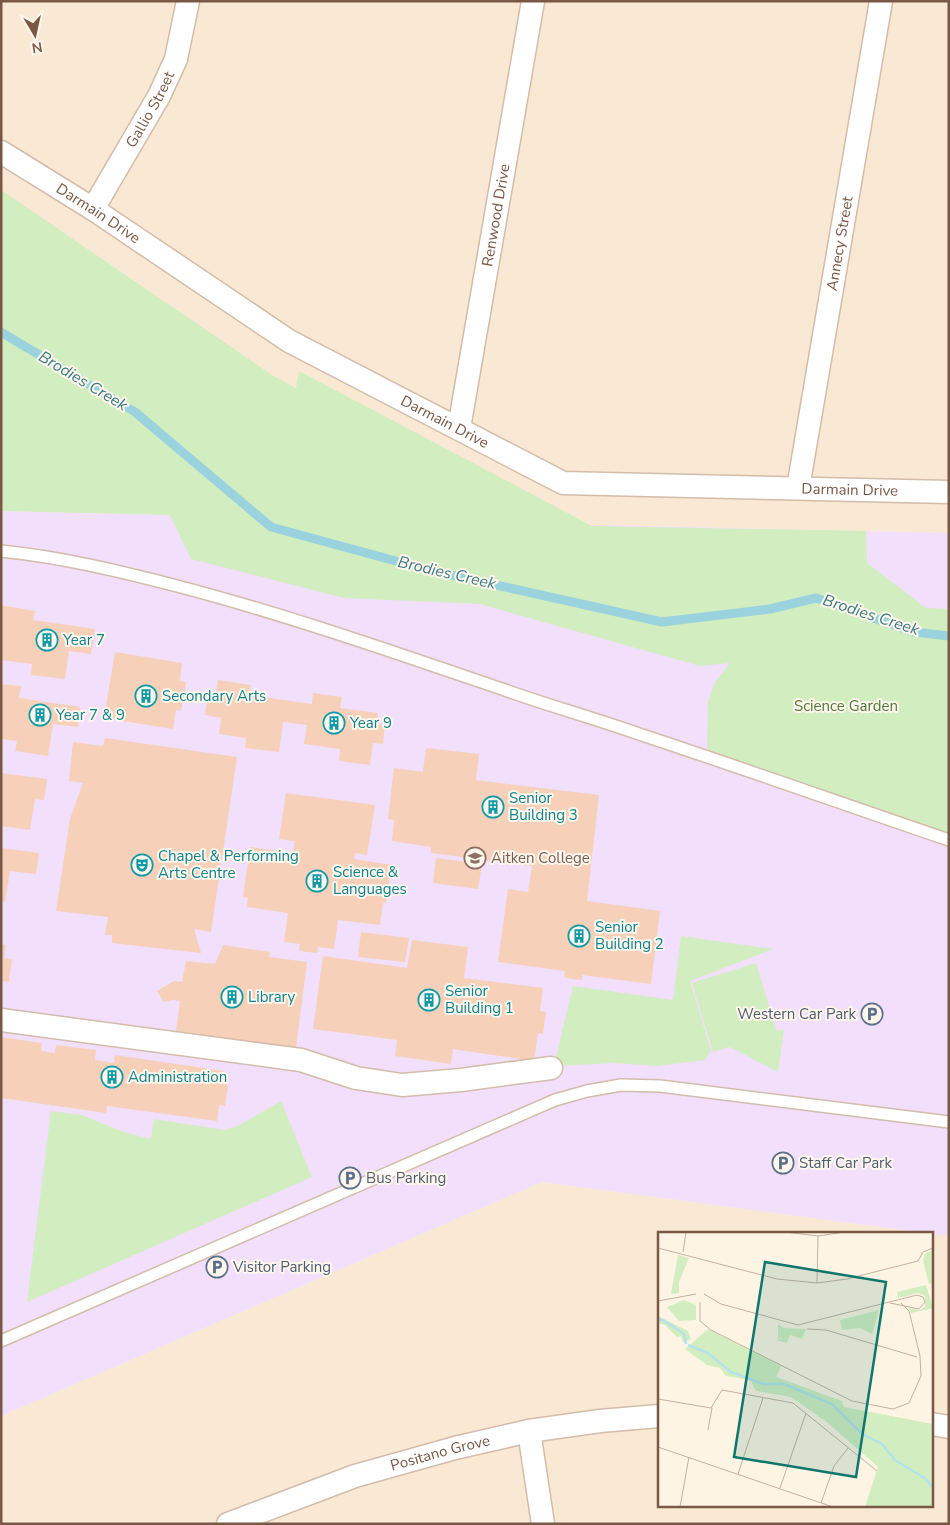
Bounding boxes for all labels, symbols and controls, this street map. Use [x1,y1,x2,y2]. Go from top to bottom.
north arrow [10,10,60,60]
text: N [30,37,44,58]
street label: Gallio Street [121,67,179,151]
street label: Renwood Drive [477,162,515,268]
street label: Darmain Drive [52,179,144,248]
street label: Annecy Street [822,194,858,292]
water label: Brodies Creek [34,346,132,417]
street label: Darmain Drive [397,391,492,453]
street label: Darmain Drive [801,479,898,501]
water label: Brodies Creek [396,551,499,595]
water label: Brodies Creek [820,589,923,641]
building icon: Year 7 [35,628,59,652]
place label: Year 7 [62,630,105,650]
building icon: Secondary Arts [134,684,158,708]
place label: Secondary Arts [162,686,266,706]
park label: Science Garden [794,696,898,716]
building icon: Year 7 & 9 [28,703,52,727]
place label: Year 7 & 9 [55,705,125,725]
building icon: Year 9 [322,711,346,735]
place label: Year 9 [349,713,392,733]
place label: Senior Building 3 [509,788,578,825]
building icon: Senior Building 3 [481,795,505,819]
place label: Chapel & Performing Arts Centre [158,846,299,883]
school or university icon: Aitken College [463,846,487,870]
place label: Aitken College [491,848,590,868]
theatre icon: Chapel & Performing Arts Centre [130,853,154,877]
place label: Science & Languages [333,862,407,899]
building icon: Science & Languages [305,869,329,893]
place label: Senior Building 2 [595,917,664,954]
building icon: Senior Building 2 [567,924,591,948]
place label: Senior Building 1 [445,981,514,1018]
building icon: Library [220,985,244,1009]
place label: Library [248,987,295,1007]
building icon: Senior Building 1 [417,988,441,1012]
parking icon: Western Car Park [860,1002,884,1026]
place label: Western Car Park [737,1004,856,1024]
building icon: Administration [100,1065,124,1089]
place label: Administration [128,1067,227,1087]
parking icon: Staff Car Park [771,1151,795,1175]
place label: Staff Car Park [799,1153,892,1173]
parking icon: Bus Parking [338,1166,362,1190]
place label: Bus Parking [366,1168,446,1188]
inset map [658,1232,932,1508]
parking icon: Visitor Parking [205,1255,229,1279]
place label: Visitor Parking [232,1257,331,1277]
street label: Positano Grove [388,1430,492,1476]

